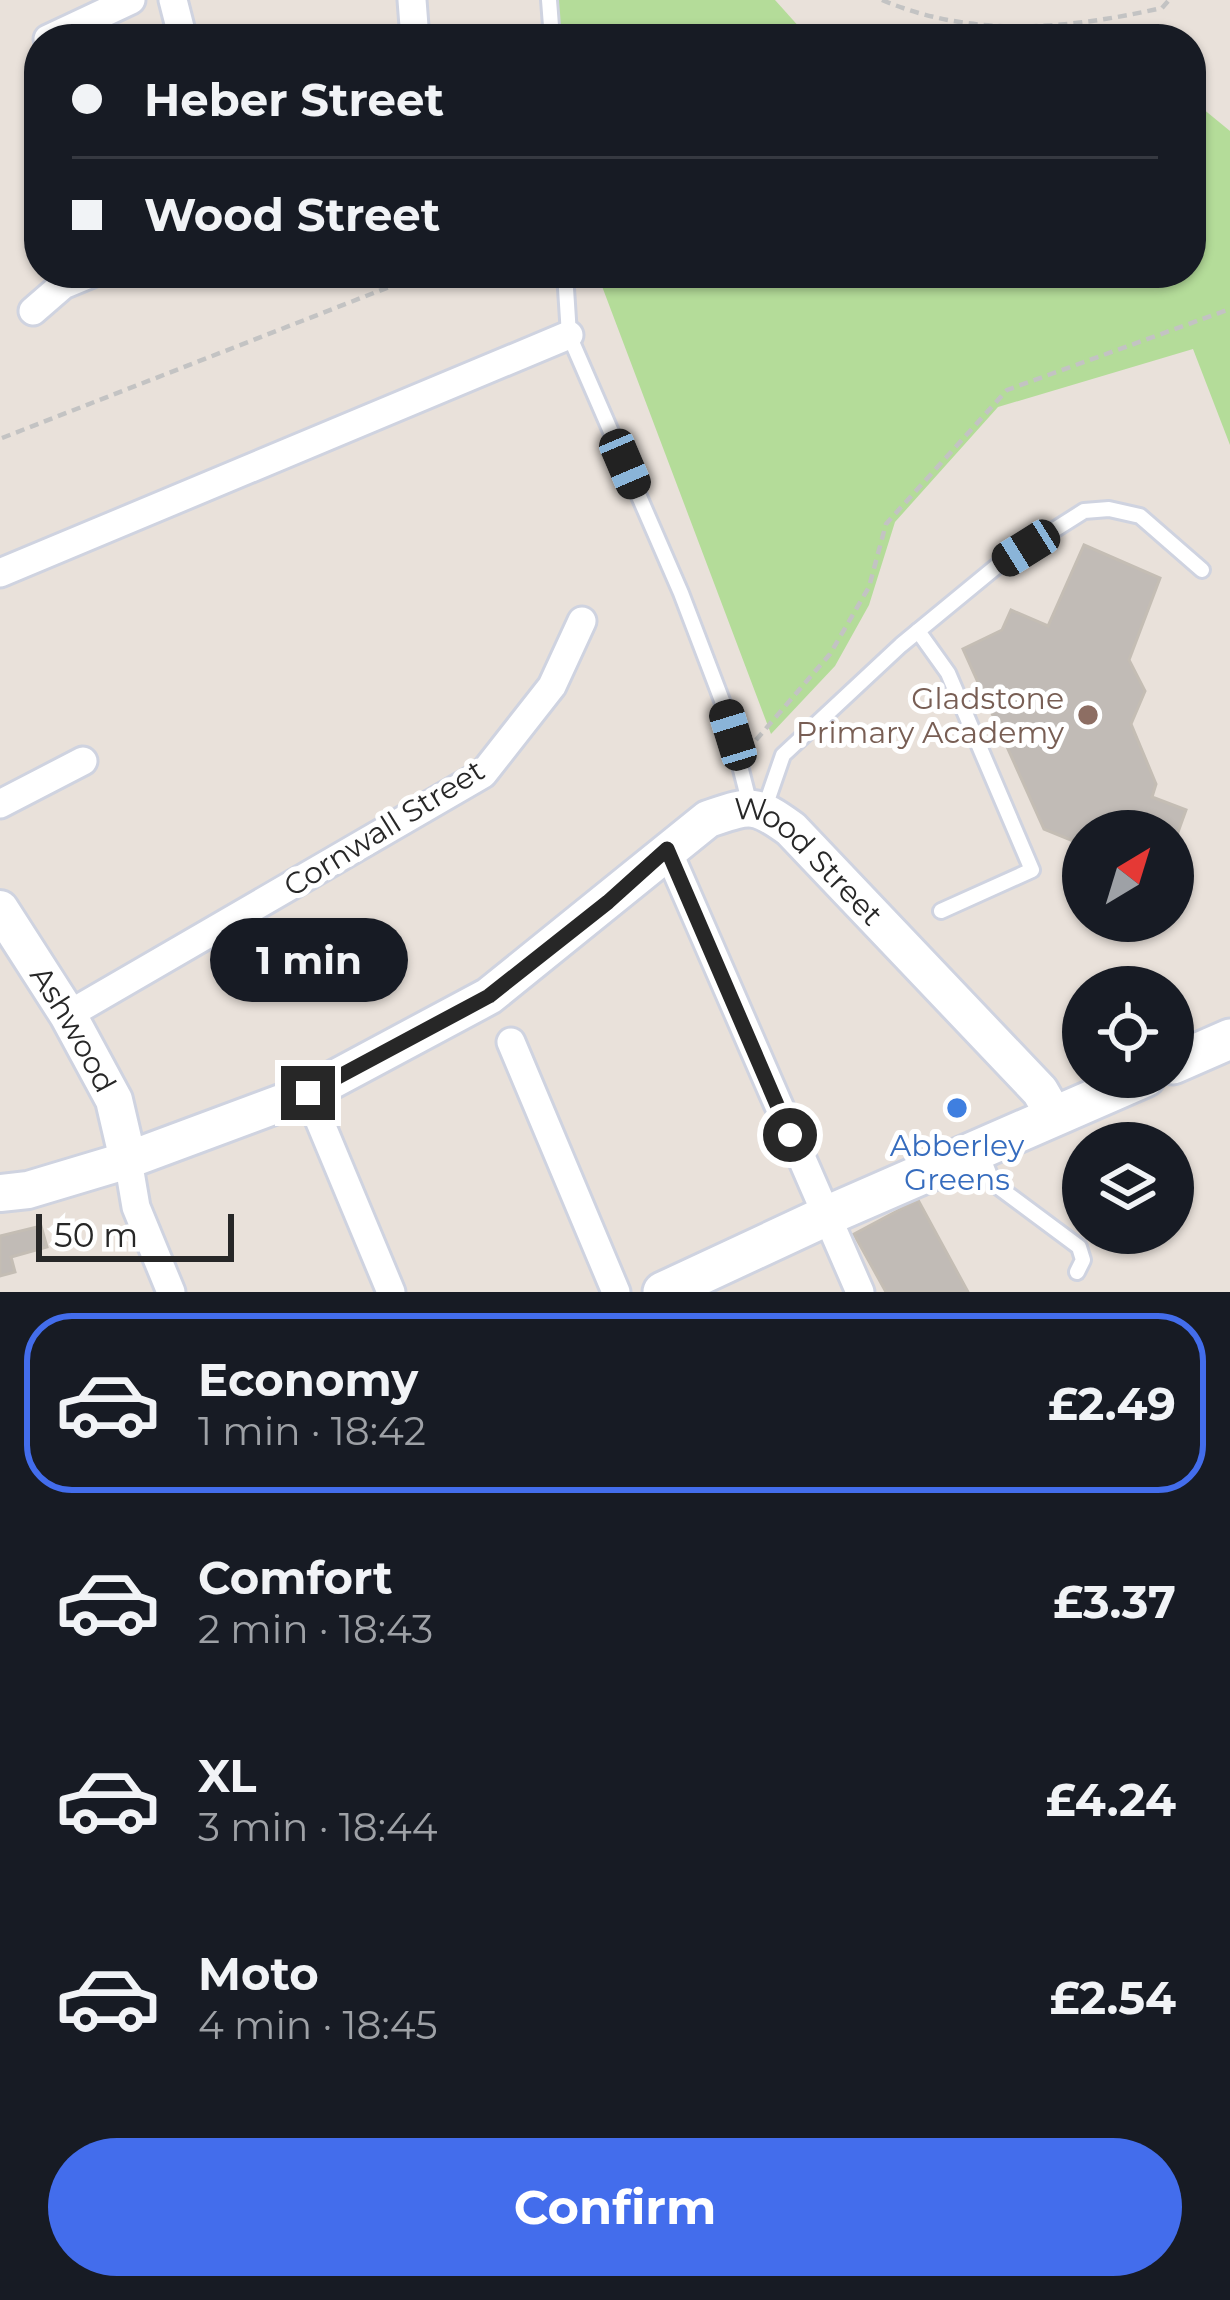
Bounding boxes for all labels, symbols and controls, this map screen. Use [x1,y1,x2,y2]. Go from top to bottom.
text: Heber Street [144,72,444,127]
text: Wood Street [144,187,440,242]
car [594,424,656,504]
car [986,514,1066,582]
place label: Gladstone Primary Academy [796,680,1065,751]
car [705,695,761,775]
marker: Gladstone Primary Academy [1075,702,1101,728]
street label: Cornwall Street [277,752,491,904]
street label: Wood Street [733,790,891,933]
north arrow [1062,810,1194,942]
map controls [1062,810,1194,1254]
callout: 1 min [209,919,407,1003]
text: 1 min [256,936,362,984]
street label: Ashwood [23,959,125,1099]
button: locate [1062,966,1194,1098]
route end [281,1066,335,1120]
marker: Abberley Greens [944,1095,970,1121]
route start [763,1108,817,1162]
button: layers [1062,1122,1194,1254]
place label: Abberley Greens [890,1127,1025,1198]
scale bar [36,1208,234,1261]
text: 50 m [54,1215,138,1255]
icon: car [54,1349,162,1457]
text: Economy [198,1352,418,1407]
text: £2.49 [1048,1376,1176,1431]
text: 1 min · 18:42 [198,1407,426,1455]
icon: car [54,1547,162,1655]
text: Comfort [198,1550,393,1605]
text: £3.37 [1053,1574,1176,1629]
text: 2 min · 18:43 [198,1605,433,1653]
icon: car [54,1745,162,1853]
text: XL [198,1748,256,1803]
text: £4.24 [1046,1772,1176,1827]
text: 3 min · 18:44 [198,1803,438,1851]
icon: car [54,1943,162,2051]
text: Moto [198,1946,319,2001]
text: £2.54 [1050,1970,1176,2025]
text: 4 min · 18:45 [198,2001,438,2049]
button: Confirm [48,2138,1182,2276]

